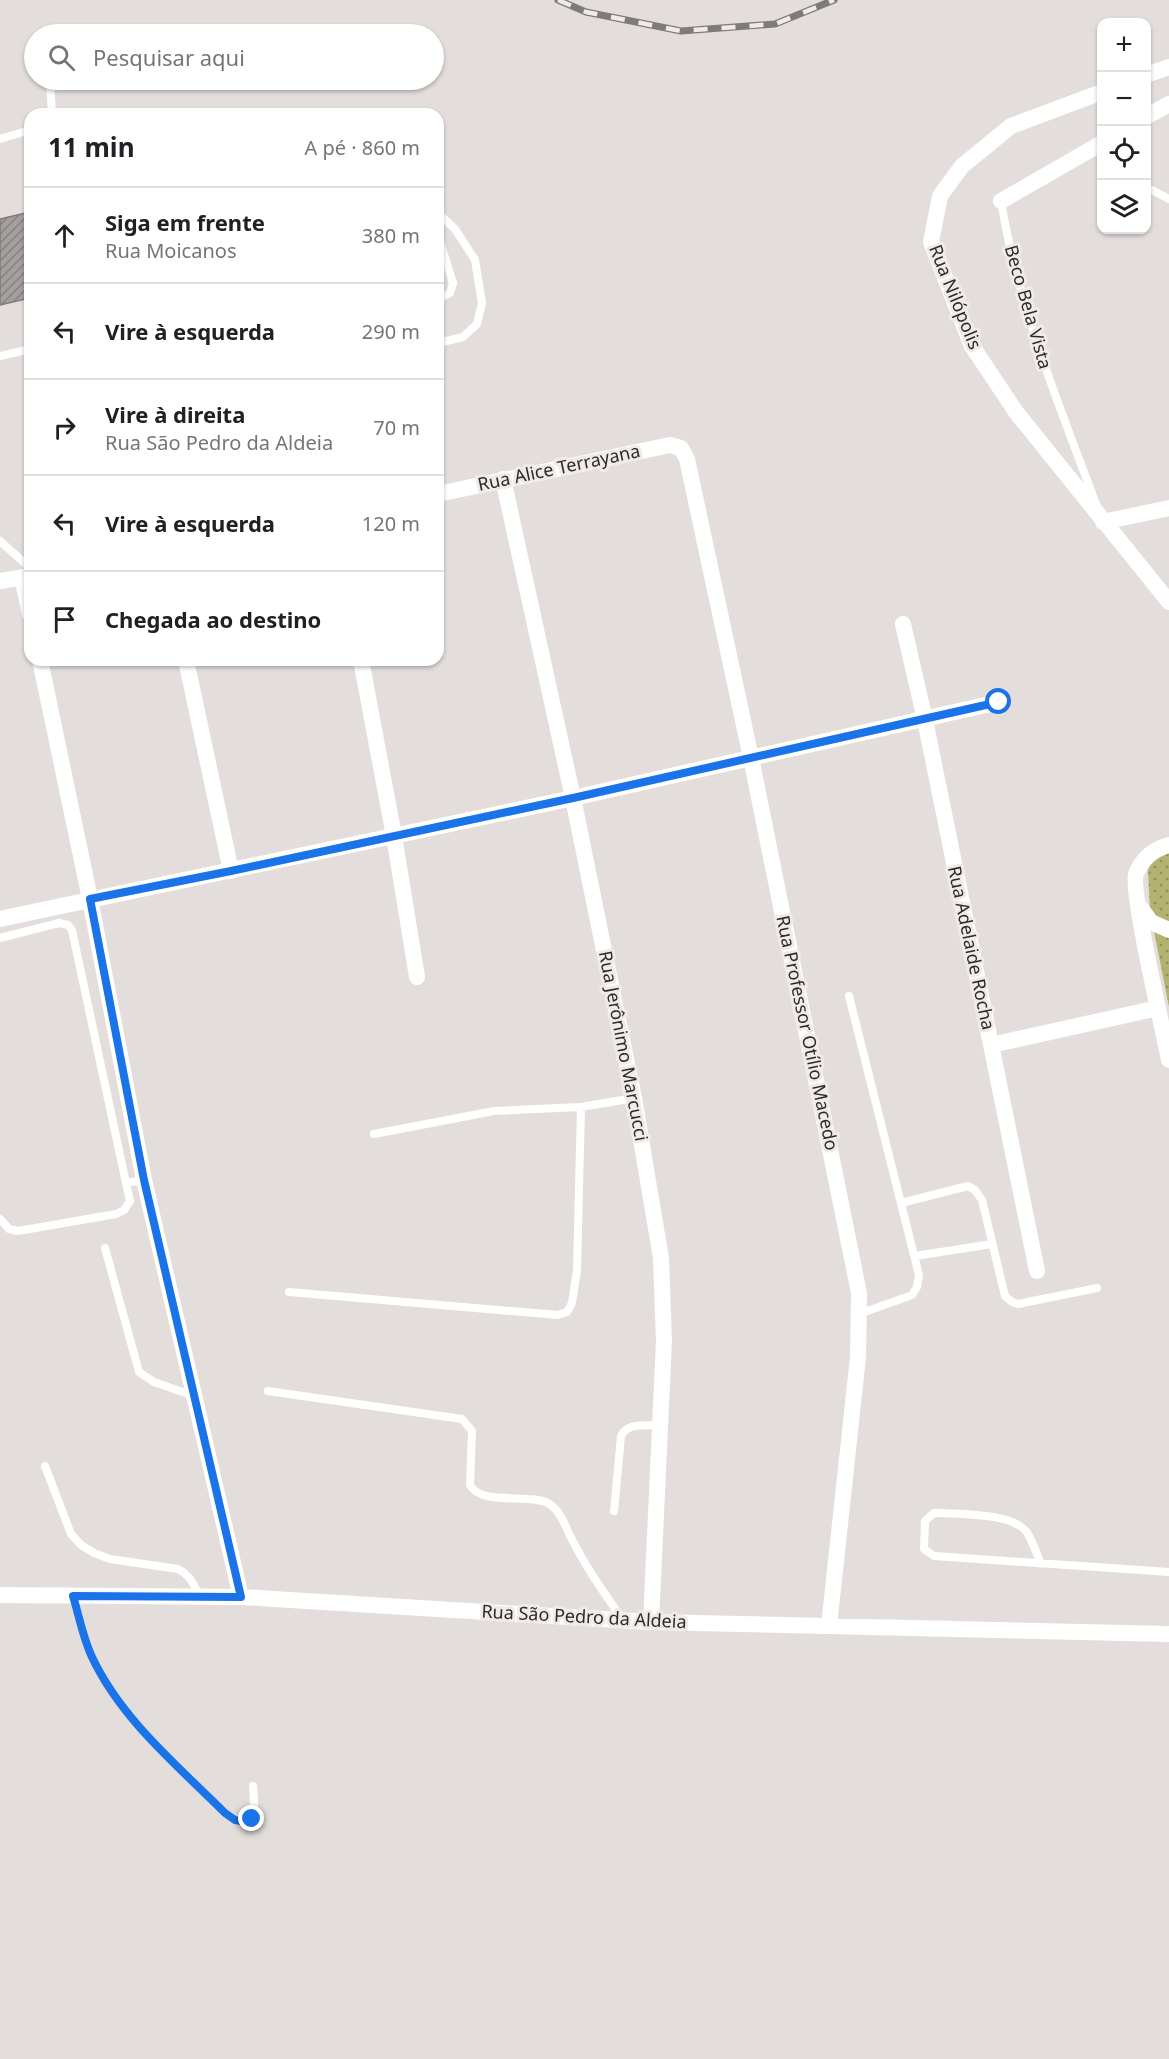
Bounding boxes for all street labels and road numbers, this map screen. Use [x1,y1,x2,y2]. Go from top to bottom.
street label: Rua Nilópolis [924,241,988,352]
street label: Beco Bela Vista [1000,242,1058,372]
street label: Rua Alice Terrayana [475,438,642,496]
street label: Rua Adelaide Rocha [943,864,1001,1032]
street label: Rua Professor Otílio Macedo [771,913,845,1153]
street label: Rua Jerônimo Marcucci [594,949,654,1143]
street label: Rua São Pedro da Aldeia [481,1599,687,1633]

